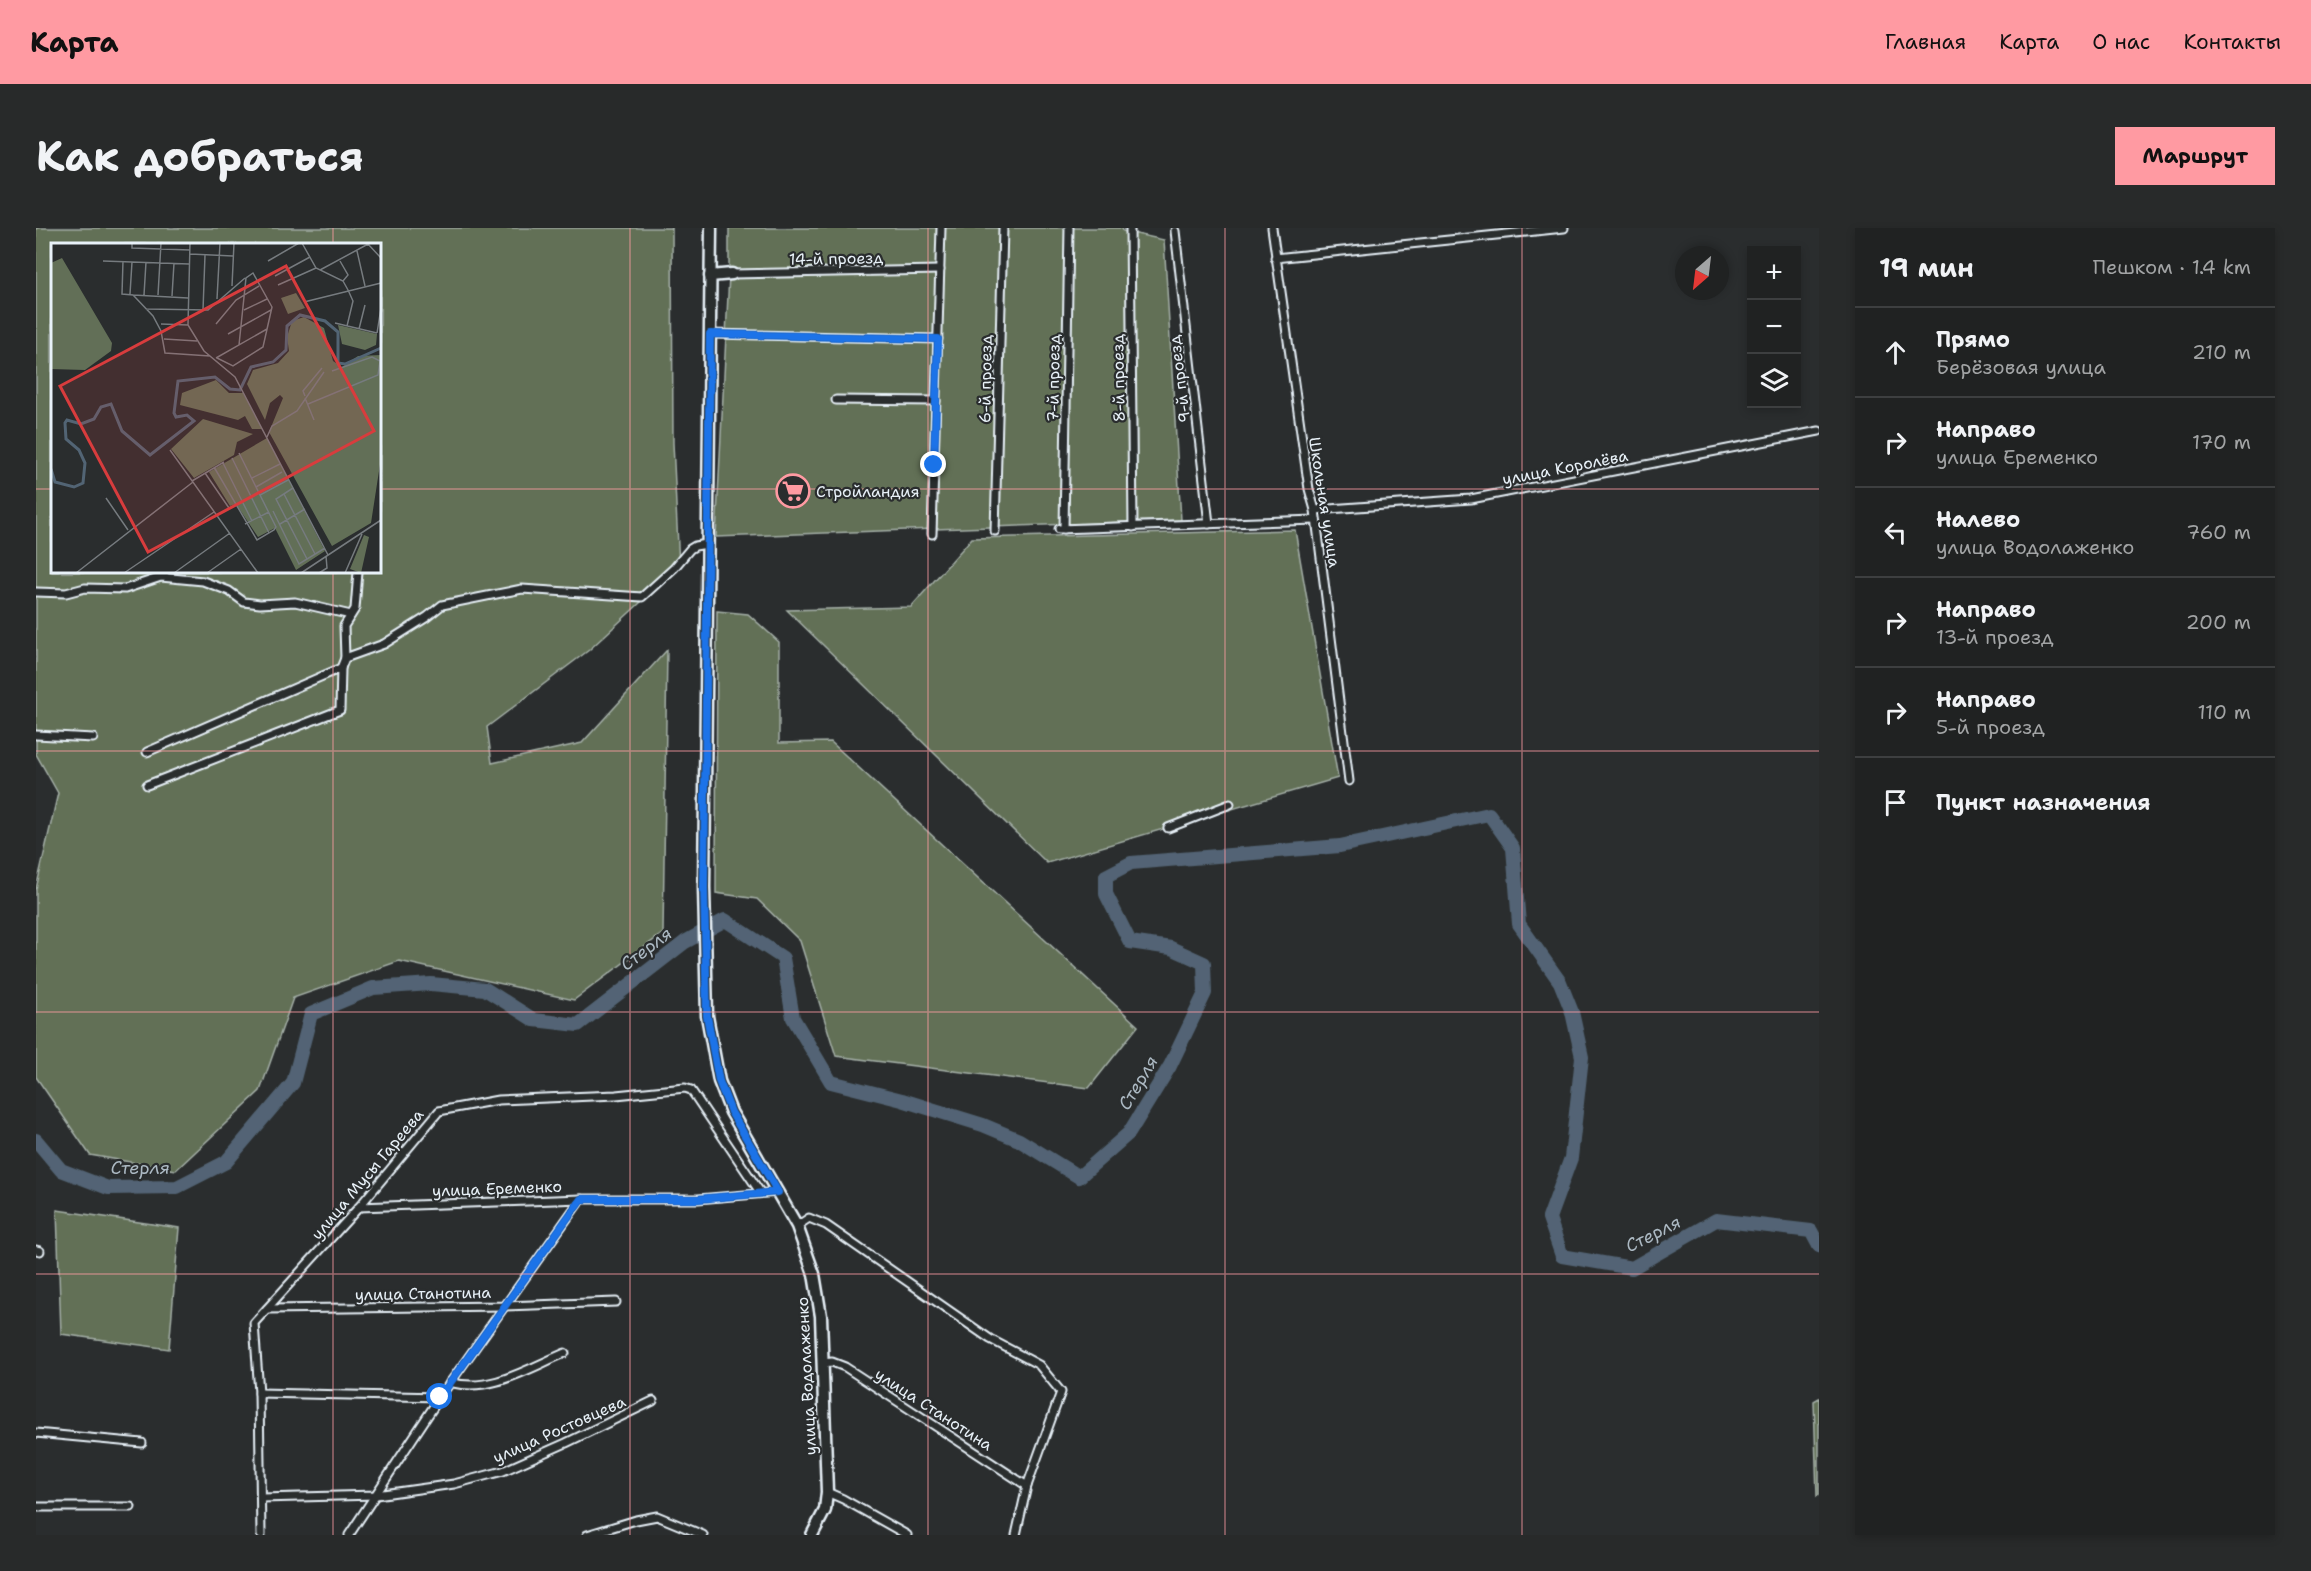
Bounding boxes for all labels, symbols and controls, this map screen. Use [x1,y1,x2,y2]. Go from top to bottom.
text: Карта [30,23,119,61]
text: Главная [1885,28,1966,56]
text: Карта [1999,28,2059,56]
text: О нас [2092,28,2150,56]
text: Контакты [2183,28,2281,56]
button: Маршрут [2115,127,2275,185]
text: Как добраться [36,128,364,184]
inset map [51,243,381,573]
north arrow [1675,246,1729,300]
map controls [1747,246,1801,408]
button: + [1747,246,1801,300]
street label: 14-й проезд [789,247,883,270]
text: 19 мин [1879,250,1974,285]
text: Пешком · 1.4 km [2093,254,2251,280]
button: − [1747,300,1801,354]
text: Прямо [1936,325,2010,354]
street label: 7-й проезд [1042,334,1065,422]
street label: 8-й проезд [1107,334,1130,422]
street label: 9-й проезд [1164,334,1195,424]
street label: 6-й проезд [974,335,997,423]
icon: ahead [1879,336,1912,369]
text: 210 m [2192,339,2251,365]
button: layers [1747,354,1801,408]
text: Берёзовая улица [1936,354,2106,380]
text: Направо [1936,415,2036,444]
icon: right [1879,426,1912,459]
text: 170 m [2192,429,2251,455]
street label: Школьная улица [1304,435,1345,569]
text: улица Еременко [1936,444,2098,470]
street label: улица Королёва [1500,445,1630,490]
route end [920,451,946,477]
supermarket icon: Стройландия [775,473,811,509]
place label: Стройландия [816,481,920,502]
text: Налево [1936,505,2020,534]
icon: left [1879,516,1912,549]
text: 760 m [2186,519,2251,545]
text: улица Водолаженко [1936,534,2134,560]
text: Направо [1936,595,2036,624]
icon: right [1879,606,1912,639]
text: 200 m [2186,609,2251,635]
text: 13-й проезд [1936,624,2054,650]
text: Направо [1936,685,2036,714]
icon: right [1879,696,1912,729]
text: 110 m [2197,699,2251,725]
text: 5-й проезд [1936,714,2045,740]
icon: arrive [1879,786,1912,819]
text: Пункт назначения [1936,788,2150,817]
water label: Стерля [615,922,677,976]
water label: Стерля [1112,1051,1164,1115]
street label: улица Мусы Гареева [306,1105,428,1244]
water label: Стерля [110,1156,170,1180]
street label: улица Еременко [432,1176,562,1201]
water label: Стерля [1621,1210,1685,1258]
street label: улица Станотина [355,1282,491,1305]
street label: улица Водолаженко [792,1296,821,1456]
street label: улица Станотина [871,1363,997,1455]
route start [426,1383,452,1409]
street label: улица Ростовцева [490,1391,629,1468]

